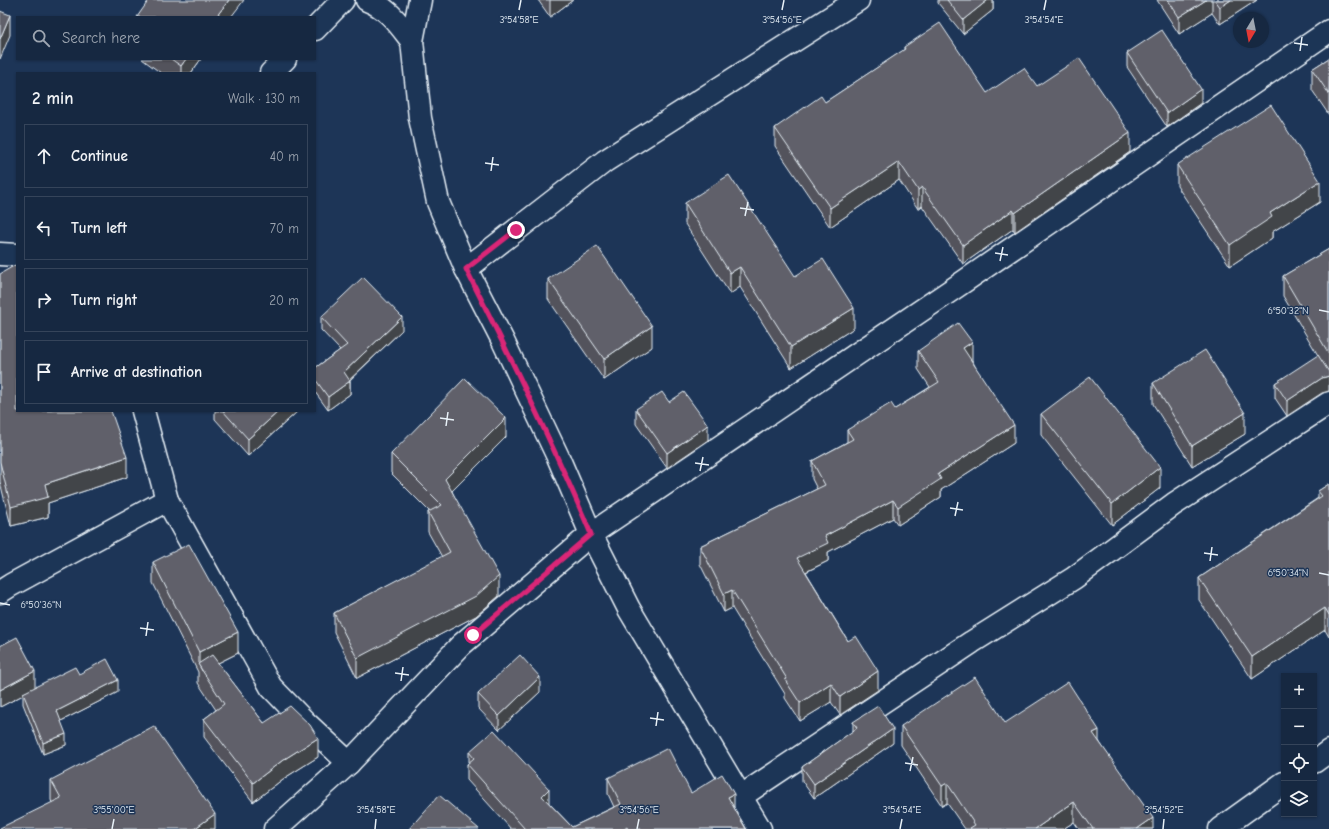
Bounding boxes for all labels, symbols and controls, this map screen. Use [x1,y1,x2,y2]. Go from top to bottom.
north arrow [1233,12,1269,48]
text: 3°54'58"E [499,14,539,26]
text: 3°54'56"E [762,14,802,26]
text: 3°54'54"E [1025,14,1063,26]
search box [16,16,316,60]
icon: search [30,27,52,49]
text: Search here [62,29,140,47]
text: 2 min [32,89,73,108]
text: Walk · 130 m [228,91,300,106]
icon: ahead [33,145,55,167]
text: Continue [71,147,128,165]
text: 40 m [270,149,299,164]
icon: left [33,217,55,239]
text: Turn left [71,219,127,237]
text: 70 m [270,221,299,236]
route end [507,221,525,239]
icon: right [33,289,55,311]
text: Turn right [71,291,137,309]
text: 20 m [269,293,299,308]
text: 6°50'32"N [1268,305,1308,317]
icon: arrive [33,361,55,383]
text: Arrive at destination [71,363,202,381]
text: 6°50'34"N [1268,567,1308,579]
text: 6°50'36"N [20,599,62,611]
route start [464,626,482,644]
map controls [1281,673,1317,817]
button: + [1281,673,1317,709]
button: − [1281,709,1317,745]
button: locate [1281,745,1317,781]
button: layers [1281,781,1317,817]
text: 3°55'00"E [93,804,135,816]
text: 3°54'58"E [356,804,396,816]
text: 3°54'56"E [619,804,659,816]
text: 3°54'54"E [883,804,921,816]
text: 3°54'52"E [1144,804,1184,816]

